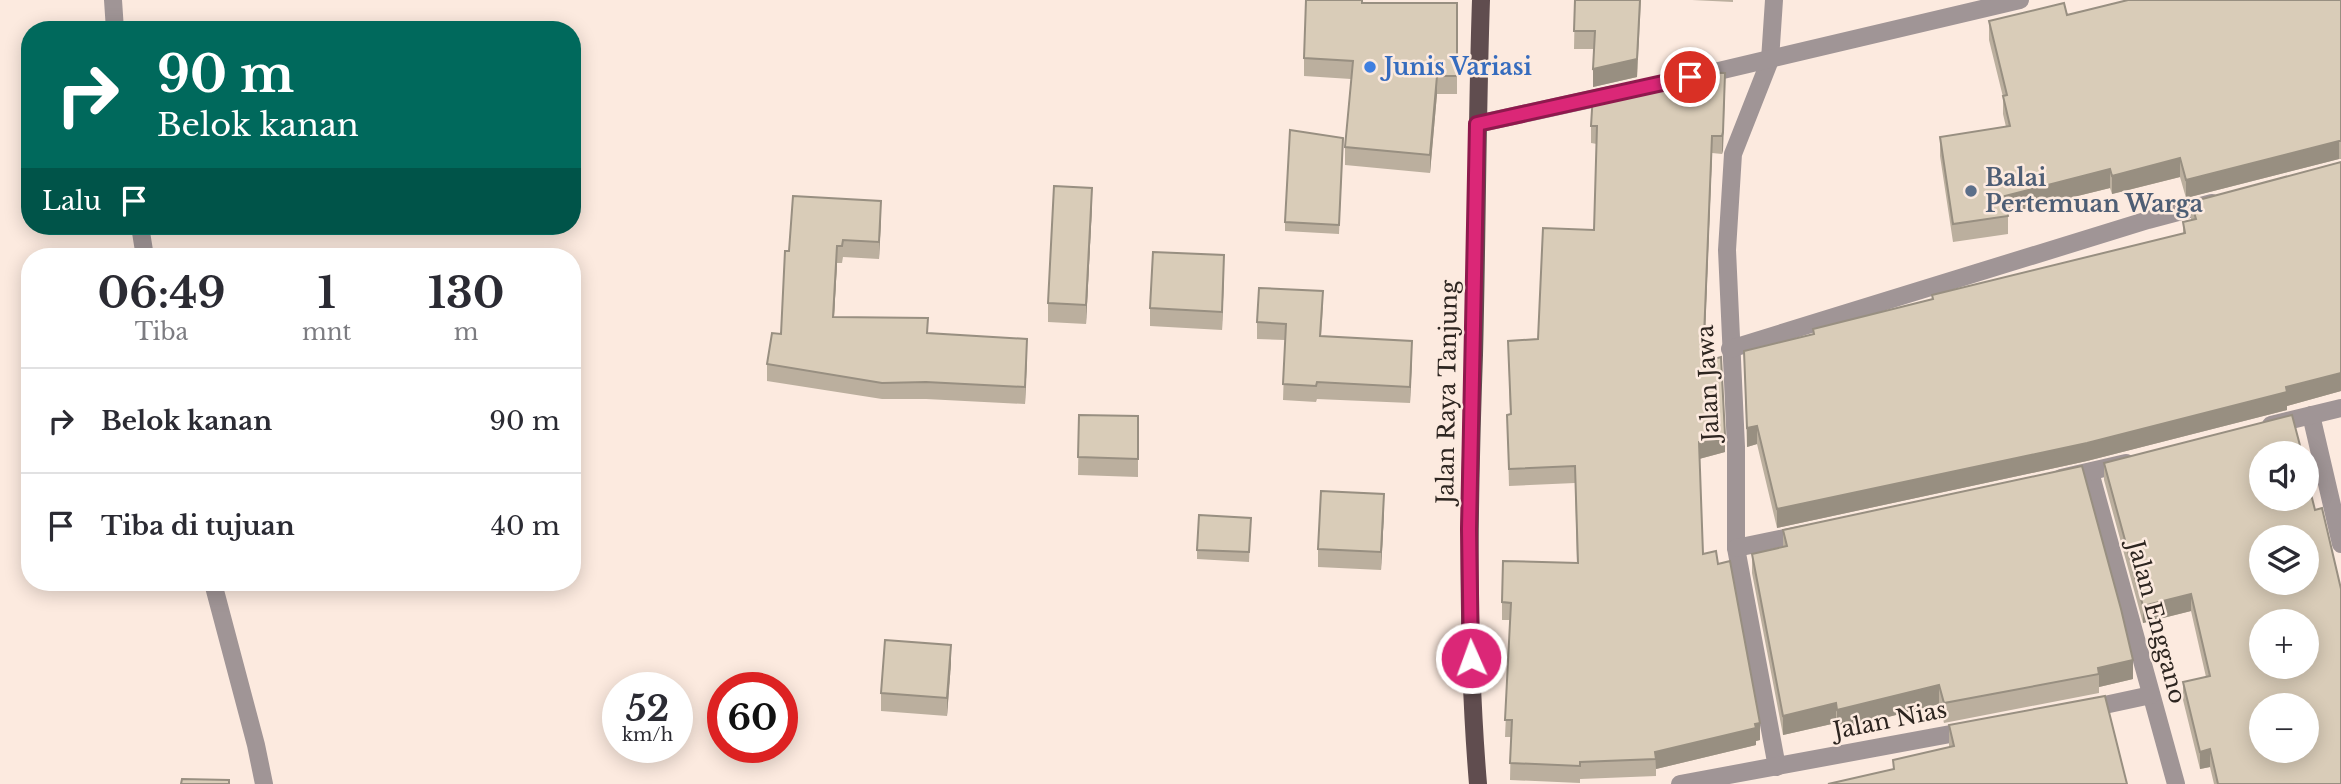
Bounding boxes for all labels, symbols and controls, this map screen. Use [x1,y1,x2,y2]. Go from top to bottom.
text: 90 m [157,44,294,105]
pin [1660,47,1720,107]
icon: right [42,49,133,140]
place label: Junis Variasi [1380,53,1532,81]
icon: arrive [1671,58,1709,96]
marker: Junis Variasi [1362,59,1378,75]
text: Belok kanan [157,105,359,145]
place label: Balai Pertemuan Warga [1985,164,2203,218]
icon: arrive [115,182,153,220]
marker: Balai Pertemuan Warga [1963,183,1979,199]
text: Lalu [42,185,101,217]
text: 06:49 [97,267,226,319]
text: 1 [318,267,336,319]
text: 130 [428,267,505,319]
street label: Jalan Raya Tanjung [1431,280,1463,507]
text: Tiba [135,318,188,346]
text: mnt [302,318,351,346]
text: m [454,318,478,346]
street label: Jalan Jawa [1691,324,1725,445]
icon: right [42,402,80,440]
text: Belok kanan [101,405,272,437]
text: 90 m [489,405,560,437]
map controls [2249,441,2319,763]
button: sound [2249,441,2319,511]
icon: arrive [42,507,80,545]
text: Tiba di tujuan [101,510,295,542]
text: 40 m [491,510,560,542]
button: layers [2249,525,2319,595]
street label: Jalan Enggano [2121,535,2192,706]
button: + [2249,609,2319,679]
position arrow [1434,621,1508,695]
speed limit sign: 60 [707,672,798,763]
text: 52 [626,687,669,730]
button: − [2249,693,2319,763]
street label: Jalan Nias [1828,695,1949,745]
text: km/h [622,724,673,746]

